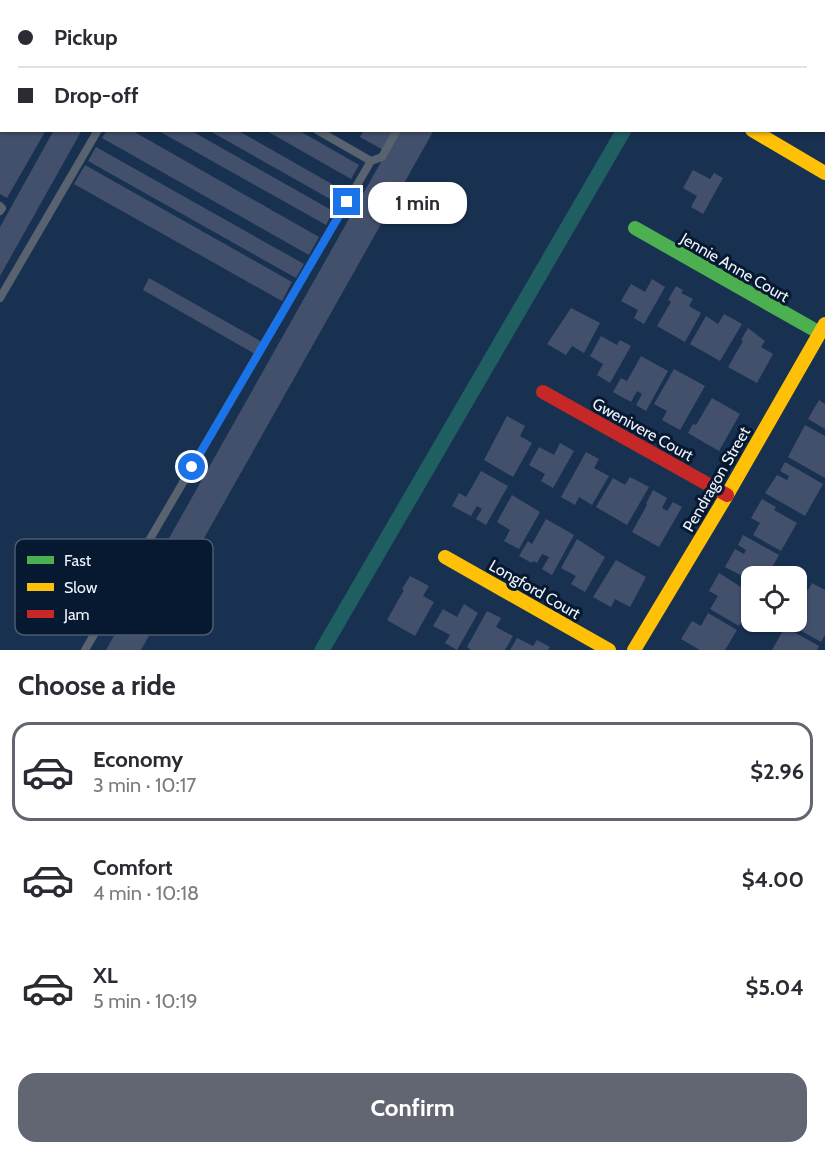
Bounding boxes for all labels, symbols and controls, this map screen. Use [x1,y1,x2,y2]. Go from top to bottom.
text: Pickup [54,24,118,51]
text: Drop-off [54,82,138,109]
callout: 1 min [368,181,467,223]
route end [333,188,360,215]
text: 1 min [395,191,440,215]
street label: Jennie Anne Court [676,228,793,306]
street label: Gwenivere Court [589,394,697,465]
street label: Pendragon Street [679,423,754,535]
route start [178,453,205,480]
legend [15,539,213,635]
text: Fast [64,551,92,570]
street label: Longford Court [486,556,584,623]
map controls [741,566,807,632]
button: locate [741,566,807,632]
text: Slow [64,578,98,597]
text: Jam [63,605,90,624]
text: Choose a ride [18,669,176,702]
icon: car [21,745,75,799]
text: Economy [93,746,183,773]
text: $2.96 [750,758,804,785]
text: 3 min · 10:17 [93,773,196,797]
icon: car [21,853,75,907]
text: Comfort [93,854,172,881]
text: $4.00 [742,866,804,893]
text: 4 min · 10:18 [93,881,199,905]
icon: car [21,961,75,1015]
text: XL [93,962,118,989]
text: $5.04 [746,974,804,1001]
text: 5 min · 10:19 [93,989,198,1013]
button: Confirm [18,1073,807,1142]

